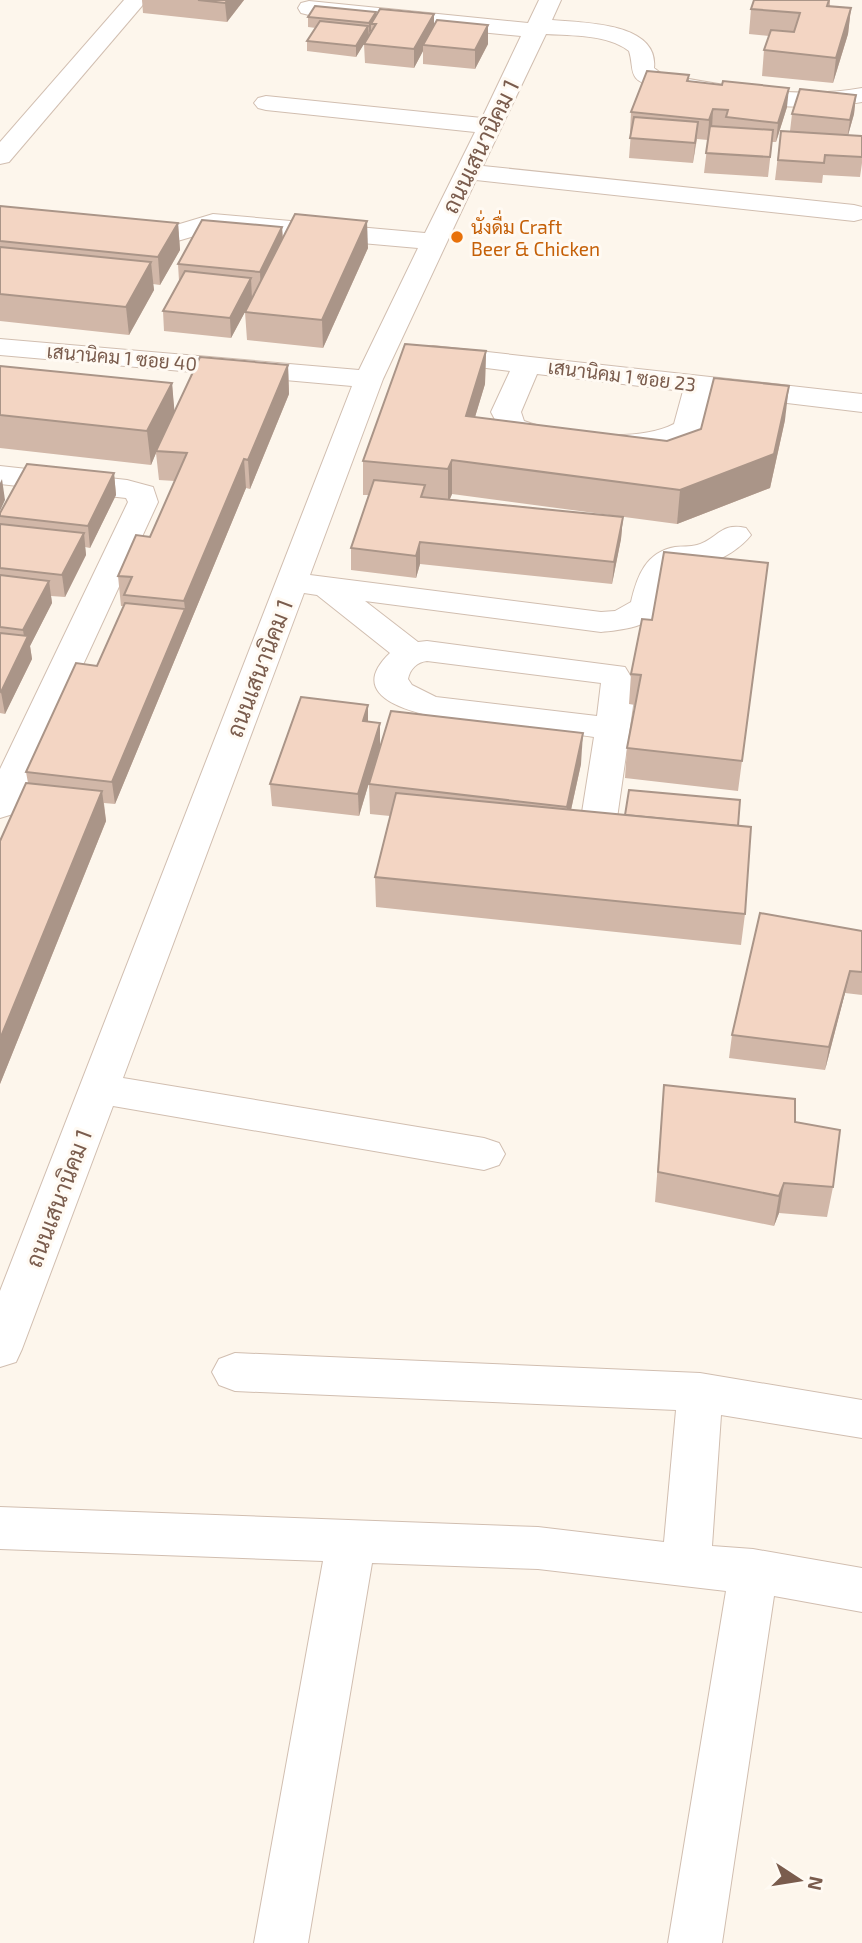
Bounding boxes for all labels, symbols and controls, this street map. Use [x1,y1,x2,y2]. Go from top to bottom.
street label: ถนนเสนานิคม 1 [435,74,525,218]
place label: นั่งดื่ม Craft Beer & Chicken [471,210,600,260]
marker: นั่งดื่ม Craft Beer & Chicken [449,229,465,245]
street label: เสนานิคม 1 ซอย 40 [46,339,198,375]
street label: เสนานิคม 1 ซอย 23 [547,355,697,395]
street label: ถนนเสนานิคม 1 [220,595,298,741]
street label: ถนนเสนานิคม 1 [19,1125,97,1271]
north arrow [764,1845,834,1915]
text: N [803,1875,829,1893]

